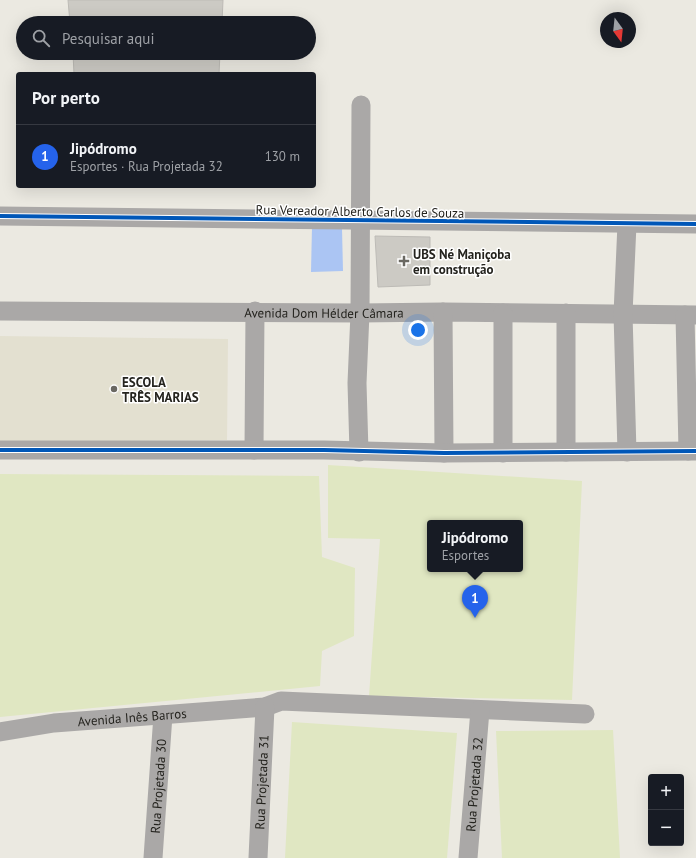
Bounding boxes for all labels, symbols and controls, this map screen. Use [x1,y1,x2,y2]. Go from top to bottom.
north arrow [600,12,636,48]
search box [16,16,316,60]
icon: search [30,27,52,49]
text: Pesquisar aqui [62,29,154,48]
text: Por perto [32,87,100,109]
text: Jipódromo [70,139,137,158]
text: 1 [41,148,49,165]
text: 130 m [265,148,300,165]
text: Esportes · Rua Projetada 32 [70,158,223,175]
street label: Rua Vereador Alberto Carlos de Souza [255,201,465,222]
place label: UBS Né Maniçoba em construção [413,246,511,278]
marker: UBS Né Maniçoba em construção [398,255,410,267]
street label: Avenida Dom Hélder Câmara [244,304,404,322]
your location [408,320,428,340]
place label: ESCOLA TRÊS MARIAS [122,374,199,406]
marker: ESCOLA TRÊS MARIAS [109,384,119,394]
popup [427,520,523,572]
text: Jipódromo [442,528,508,547]
text: Esportes [442,547,489,564]
pin: 1 [462,585,488,618]
street label: Avenida Inês Barros [77,705,187,730]
street label: Rua Projetada 31 [251,734,273,830]
street label: Rua Projetada 32 [462,736,487,832]
street label: Rua Projetada 30 [147,738,170,834]
map controls [648,774,684,846]
button: + [648,774,684,810]
button: − [648,810,684,846]

